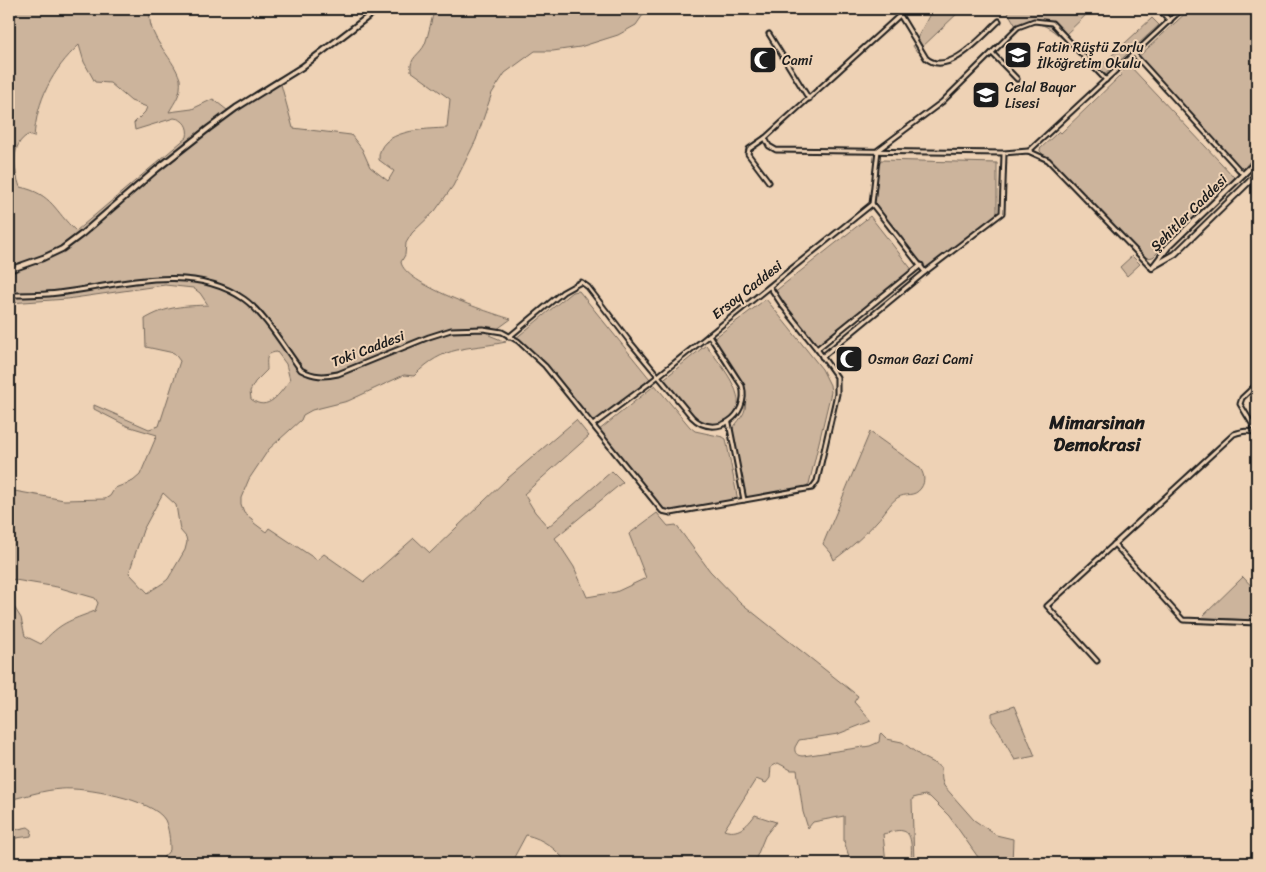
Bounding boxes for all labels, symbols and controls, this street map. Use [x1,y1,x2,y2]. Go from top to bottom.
place label: Fatin Rüştü Zorlu İlköğretim Okulu [1036,35,1144,76]
school or university icon: Fatin Rüştü Zorlu İlköğretim Okulu [1003,40,1033,70]
mosque icon: Cami [748,45,778,75]
place label: Cami [782,48,814,73]
place label: Celal Bayar Lisesi [1005,75,1077,116]
school or university icon: Celal Bayar Lisesi [971,80,1001,110]
street label: Şehitler Caddesi [1144,167,1235,258]
street label: Ersoy Caddesi [706,253,789,326]
street label: Toki Caddesi [328,323,409,374]
mosque icon: Osman Gazi Cami [834,344,864,374]
place label: Osman Gazi Cami [868,347,974,372]
district label: Mimarsinan Demokrasi [1048,406,1146,461]

